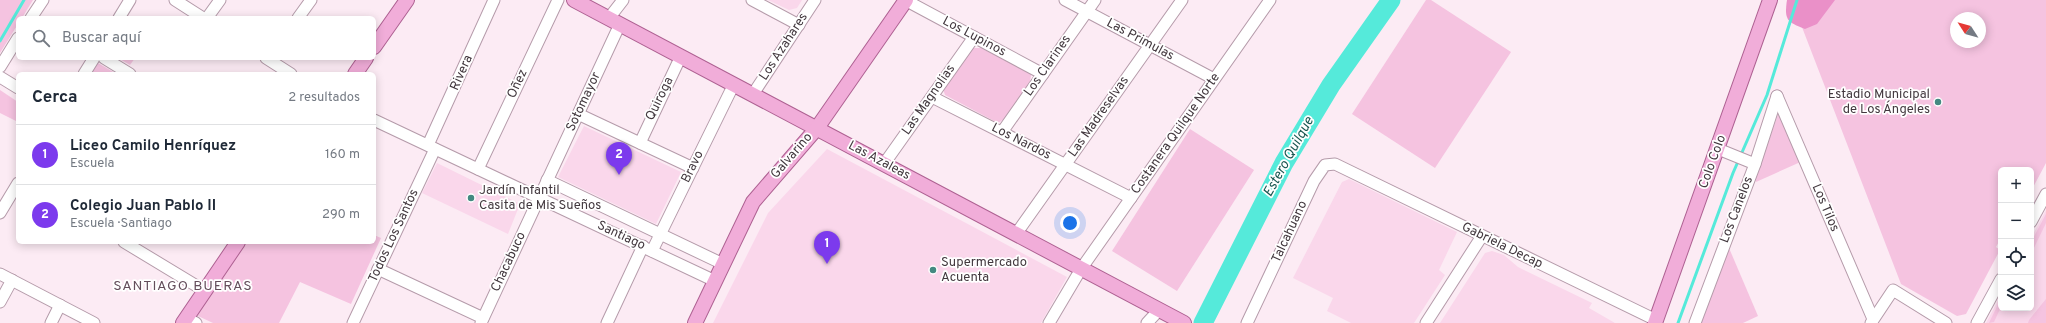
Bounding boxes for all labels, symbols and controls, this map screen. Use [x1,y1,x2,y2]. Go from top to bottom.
street label: Los Azahares [756,10,812,84]
north arrow [1950,12,1986,48]
street label: Los Lupinos [940,14,1008,60]
street label: Las Primulas [1103,15,1177,65]
search box [16,16,376,60]
icon: search [30,27,52,49]
text: Buscar aquí [62,29,141,48]
street label: Los Clarines [1021,32,1075,100]
street label: Rivera [447,53,477,93]
street label: Las Magnolias [899,62,959,138]
street label: Oñez [504,67,532,101]
street label: Sotomayor [563,70,605,134]
street label: Costanera Quilque Norte [1128,70,1224,198]
street label: Las Madreselvas [1065,74,1133,160]
street label: Quiroga [643,75,677,123]
text: Cerca [32,87,78,109]
place label: Estadio Municipal de Los Ángeles [1828,87,1930,118]
text: 2 resultados [288,90,360,106]
marker: Estadio Municipal de Los Ángeles [1933,97,1943,107]
water label: Estero Quilque [1260,113,1318,200]
street label: Los Nardos [989,120,1053,164]
street label: Galvarino [768,130,816,182]
street label: Colo Colo [1696,133,1730,191]
text: Liceo Camilo Henríquez [70,137,236,156]
street label: Las Azaleas [845,138,913,184]
pin: 2 [606,142,632,175]
text: 1 [42,147,48,163]
text: 160 m [325,147,360,163]
street label: Bravo [678,148,708,186]
text: Escuela [70,156,114,172]
map controls [1998,167,2034,311]
button: + [1998,167,2034,203]
street label: Los Canelos [1717,174,1757,246]
street label: Los Tilos [1808,182,1842,234]
place label: Jardín Infantil Casita de Mis Sueños [479,183,601,214]
street label: Todos Los Santos [365,187,423,285]
marker: Jardín Infantil Casita de Mis Sueños [466,193,476,203]
text: Colegio Juan Pablo II [70,197,216,216]
street label: Talcahuano [1269,198,1311,266]
button: − [1998,203,2034,239]
text: 2 [41,207,49,223]
text: 290 m [322,207,360,223]
your location [1060,213,1080,233]
text: Escuela · Santiago [70,216,172,232]
street label: Santiago [594,218,648,254]
street label: Gabriela Decap [1459,219,1545,273]
street label: Chacabuco [488,229,530,295]
pin: 1 [814,231,840,264]
button: locate [1998,239,2034,275]
place label: Supermercado Acuenta [941,255,1027,286]
marker: Supermercado Acuenta [928,265,938,275]
button: layers [1998,275,2034,311]
district label: SANTIAGO BUERAS [113,278,253,295]

